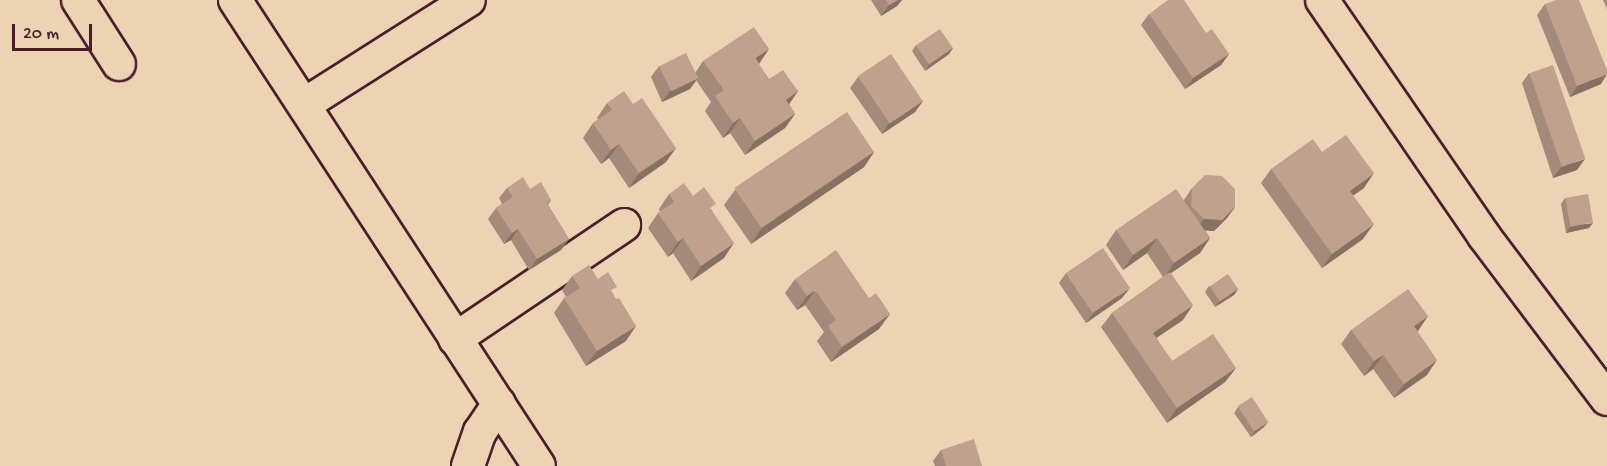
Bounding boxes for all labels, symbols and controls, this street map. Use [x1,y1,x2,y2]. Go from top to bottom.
scale bar [15,12,94,50]
text: 20 m [23,24,59,45]

